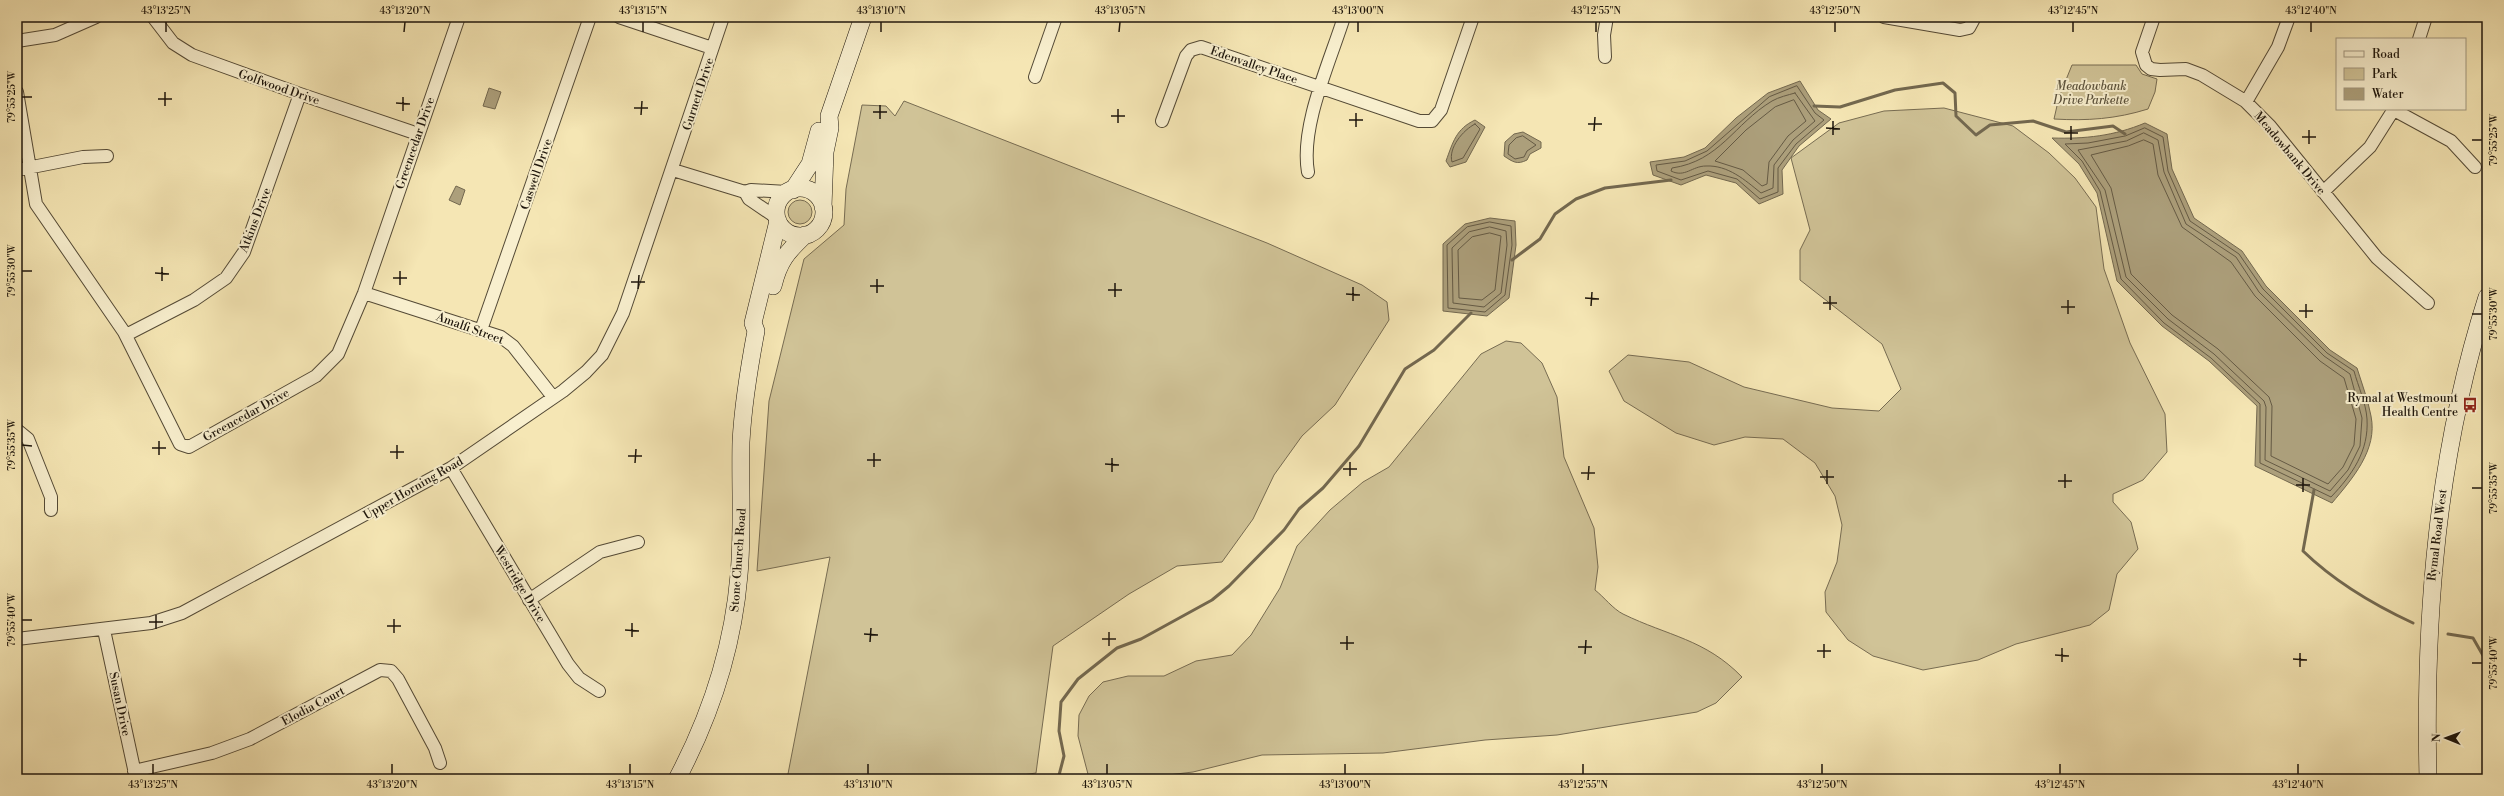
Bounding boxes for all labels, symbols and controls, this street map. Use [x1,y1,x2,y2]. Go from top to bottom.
text: 43°13'25"N [141,5,191,17]
text: 43°13'20"N [380,5,431,17]
text: 43°13'15"N [619,5,668,17]
text: 43°13'10"N [856,5,906,17]
text: 43°13'05"N [1095,5,1146,17]
text: 43°13'00"N [1332,5,1384,17]
text: 43°12'55"N [1571,5,1622,17]
text: 43°12'50"N [1809,5,1861,17]
text: 43°12'45"N [2048,5,2099,17]
text: 43°12'40"N [2285,5,2337,17]
legend [2336,38,2466,110]
street label: Edenvalley Place [1208,43,1300,87]
text: Road [2372,47,2400,62]
street label: Gurnett Drive [680,56,717,133]
street label: Golfwood Drive [236,67,321,108]
text: Park [2372,67,2398,82]
text: 79°55'25"W [6,70,18,123]
park label: Meadowbank Drive Parkette [2052,79,2129,108]
text: Water [2371,87,2404,102]
street label: Greencedar Drive [393,95,438,191]
street label: Meadowbank Drive [2251,109,2329,198]
text: 79°55'25"W [2488,113,2500,166]
street label: Caswell Drive [517,137,556,212]
street label: Atkins Drive [236,186,275,256]
text: 79°55'30"W [6,244,18,298]
text: 79°55'30"W [2488,287,2500,341]
street label: Amalfi Street [433,309,506,348]
street label: Greencedar Drive [200,386,292,445]
place label: Rymal at Westmount Health Centre [2347,391,2459,420]
bus stop icon: Rymal at Westmount Health Centre [2461,396,2479,414]
text: 79°55'35"W [6,418,18,471]
street label: Upper Horning Road [361,454,466,523]
text: 79°55'35"W [2488,461,2500,514]
street label: Rymal Road West [2424,487,2451,582]
street label: Stone Church Road [727,507,750,612]
street label: Westridge Drive [490,542,548,625]
text: 79°55'40"W [6,592,18,647]
text: 79°55'40"W [2488,635,2500,690]
street label: Susan Drive [105,671,134,738]
street label: Elodia Court [279,683,348,729]
north arrow [2426,718,2466,758]
text: N [2430,733,2444,742]
text: 43°13'25"N [128,779,178,791]
text: 43°13'20"N [367,779,418,791]
text: 43°13'15"N [606,779,655,791]
text: 43°13'10"N [843,779,893,791]
text: 43°13'05"N [1082,779,1133,791]
text: 43°13'00"N [1319,779,1371,791]
text: 43°12'55"N [1558,779,1609,791]
text: 43°12'50"N [1796,779,1848,791]
text: 43°12'45"N [2035,779,2086,791]
text: 43°12'40"N [2272,779,2324,791]

